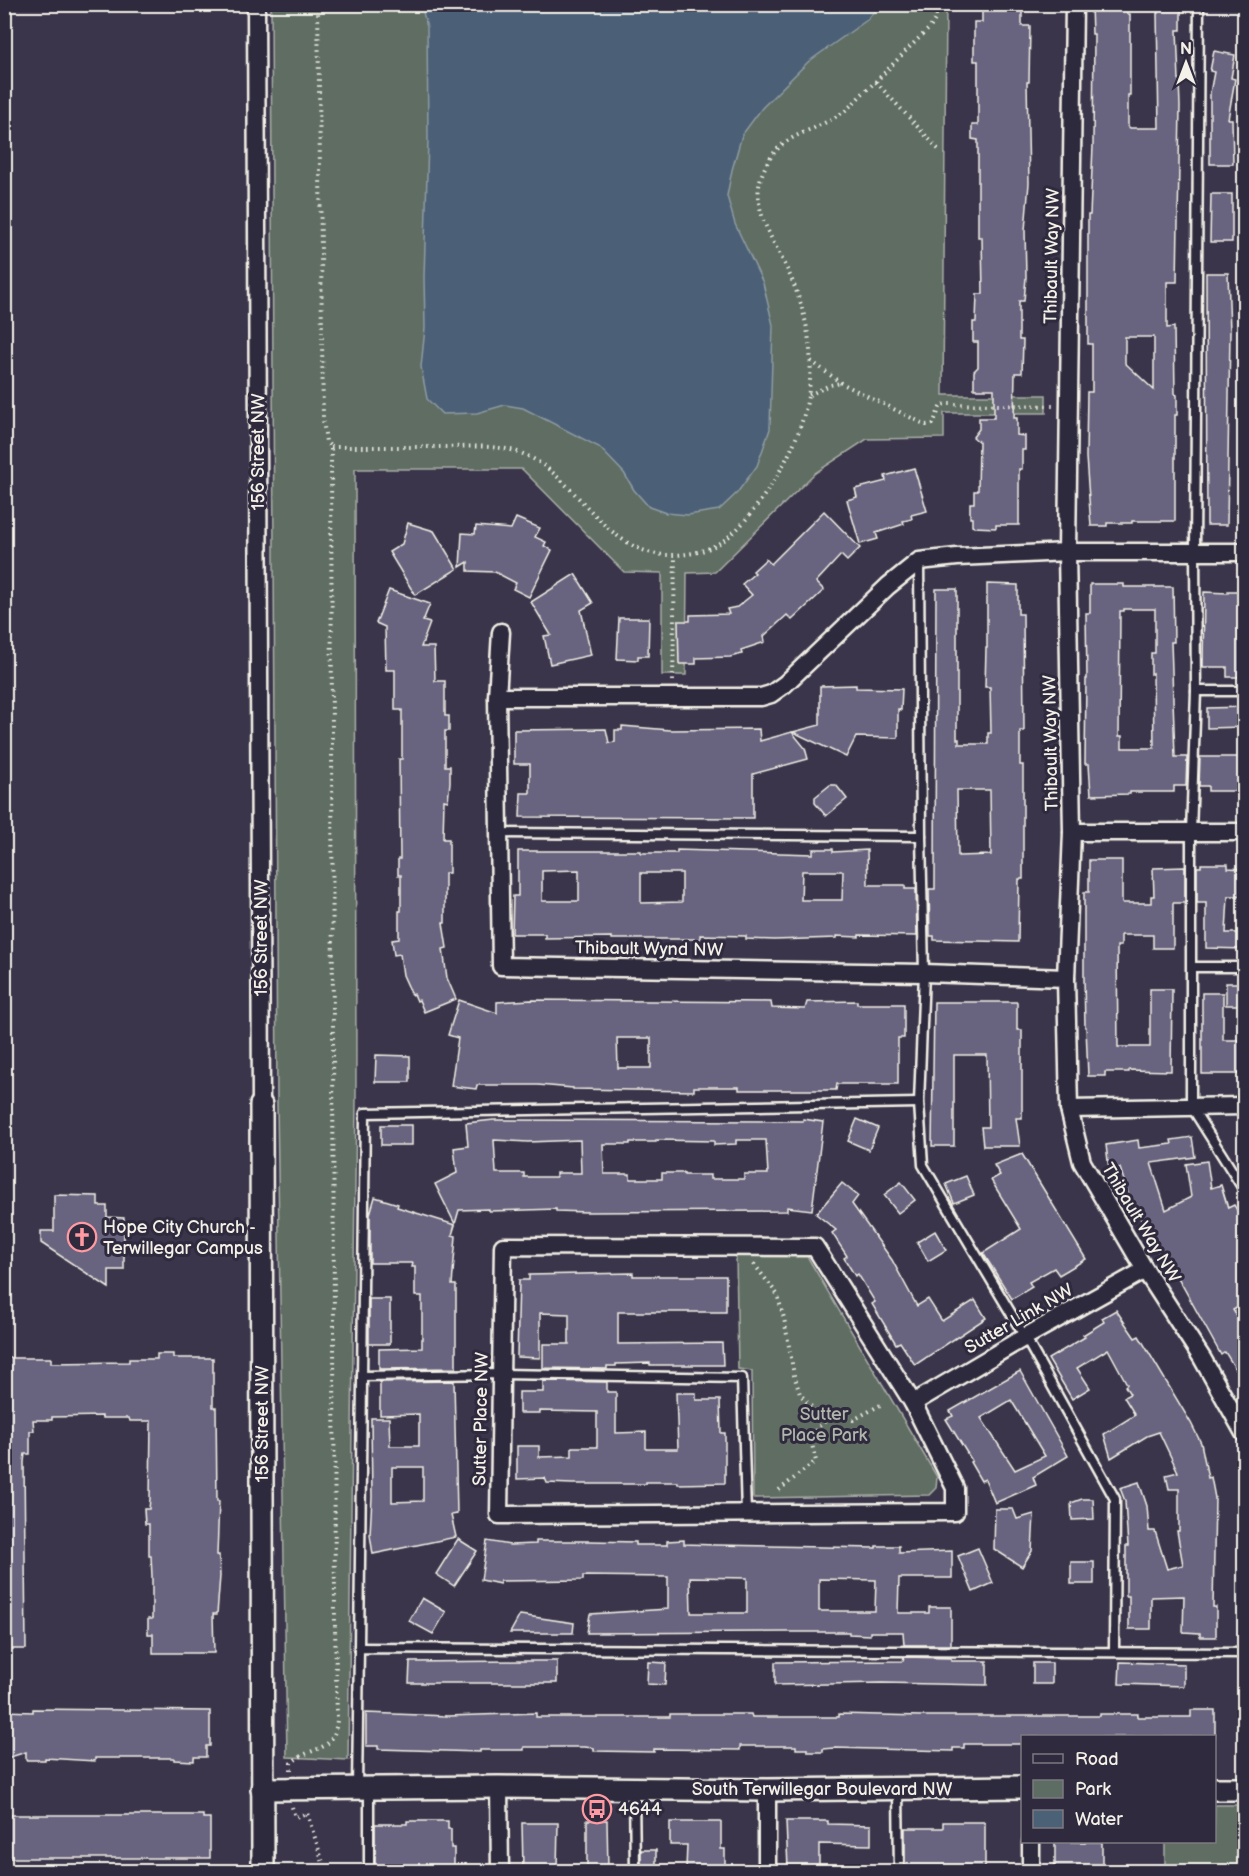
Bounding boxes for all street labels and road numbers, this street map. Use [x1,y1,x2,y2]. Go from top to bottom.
street label: Thibault Way NW [1040,187,1064,324]
street label: 156 Street NW [248,393,269,511]
street label: Thibault Way NW [1039,674,1063,811]
street label: 156 Street NW [251,879,272,997]
street label: Thibault Wynd NW [575,937,724,961]
street label: Thibault Way NW [1097,1159,1185,1287]
street label: Sutter Link NW [961,1279,1078,1359]
street label: Sutter Place NW [469,1351,493,1486]
street label: 156 Street NW [252,1365,273,1483]
street label: South Terwillegar Boulevard NW [692,1779,953,1800]

